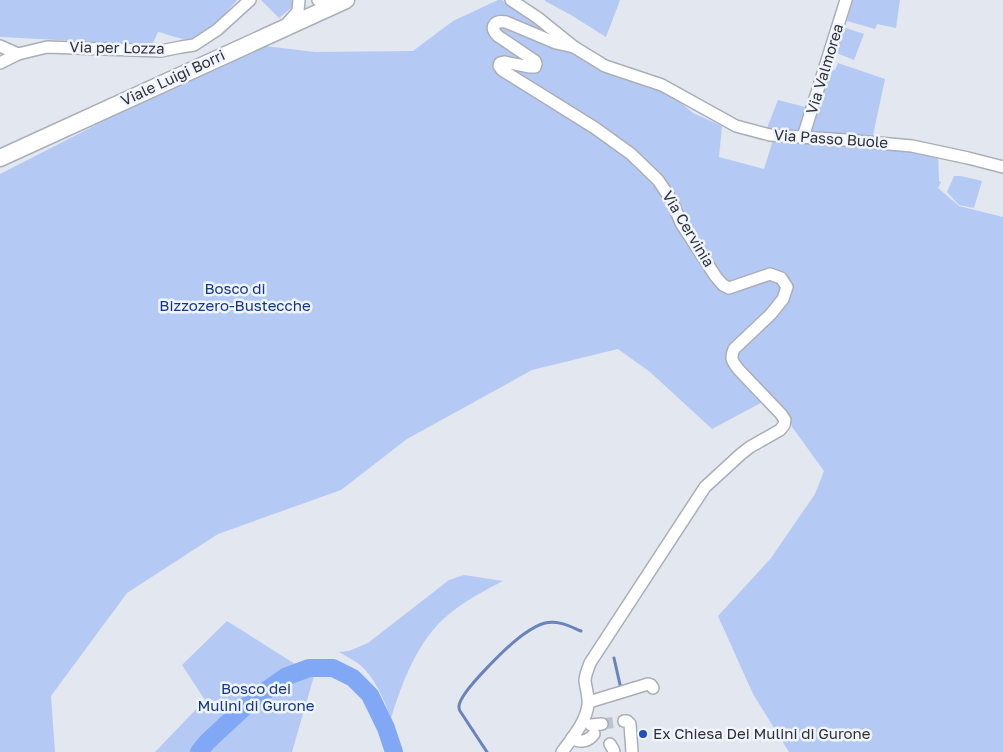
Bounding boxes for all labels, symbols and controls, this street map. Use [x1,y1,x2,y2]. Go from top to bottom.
street label: Via Valmorea [802,21,846,116]
street label: Via per Lozza [69,37,165,57]
street label: Viale Luigi Borri [118,45,227,109]
street label: Via Passo Buole [773,125,889,151]
street label: Via Cervinia [659,187,719,270]
park label: Bosco di Bizzozero-Bustecche [159,279,311,314]
park label: Bosco dei Mulini di Gurone [197,679,315,714]
place label: Ex Chiesa Dei Mulini di Gurone [653,724,871,742]
marker: Ex Chiesa Dei Mulini di Gurone [637,728,649,740]

